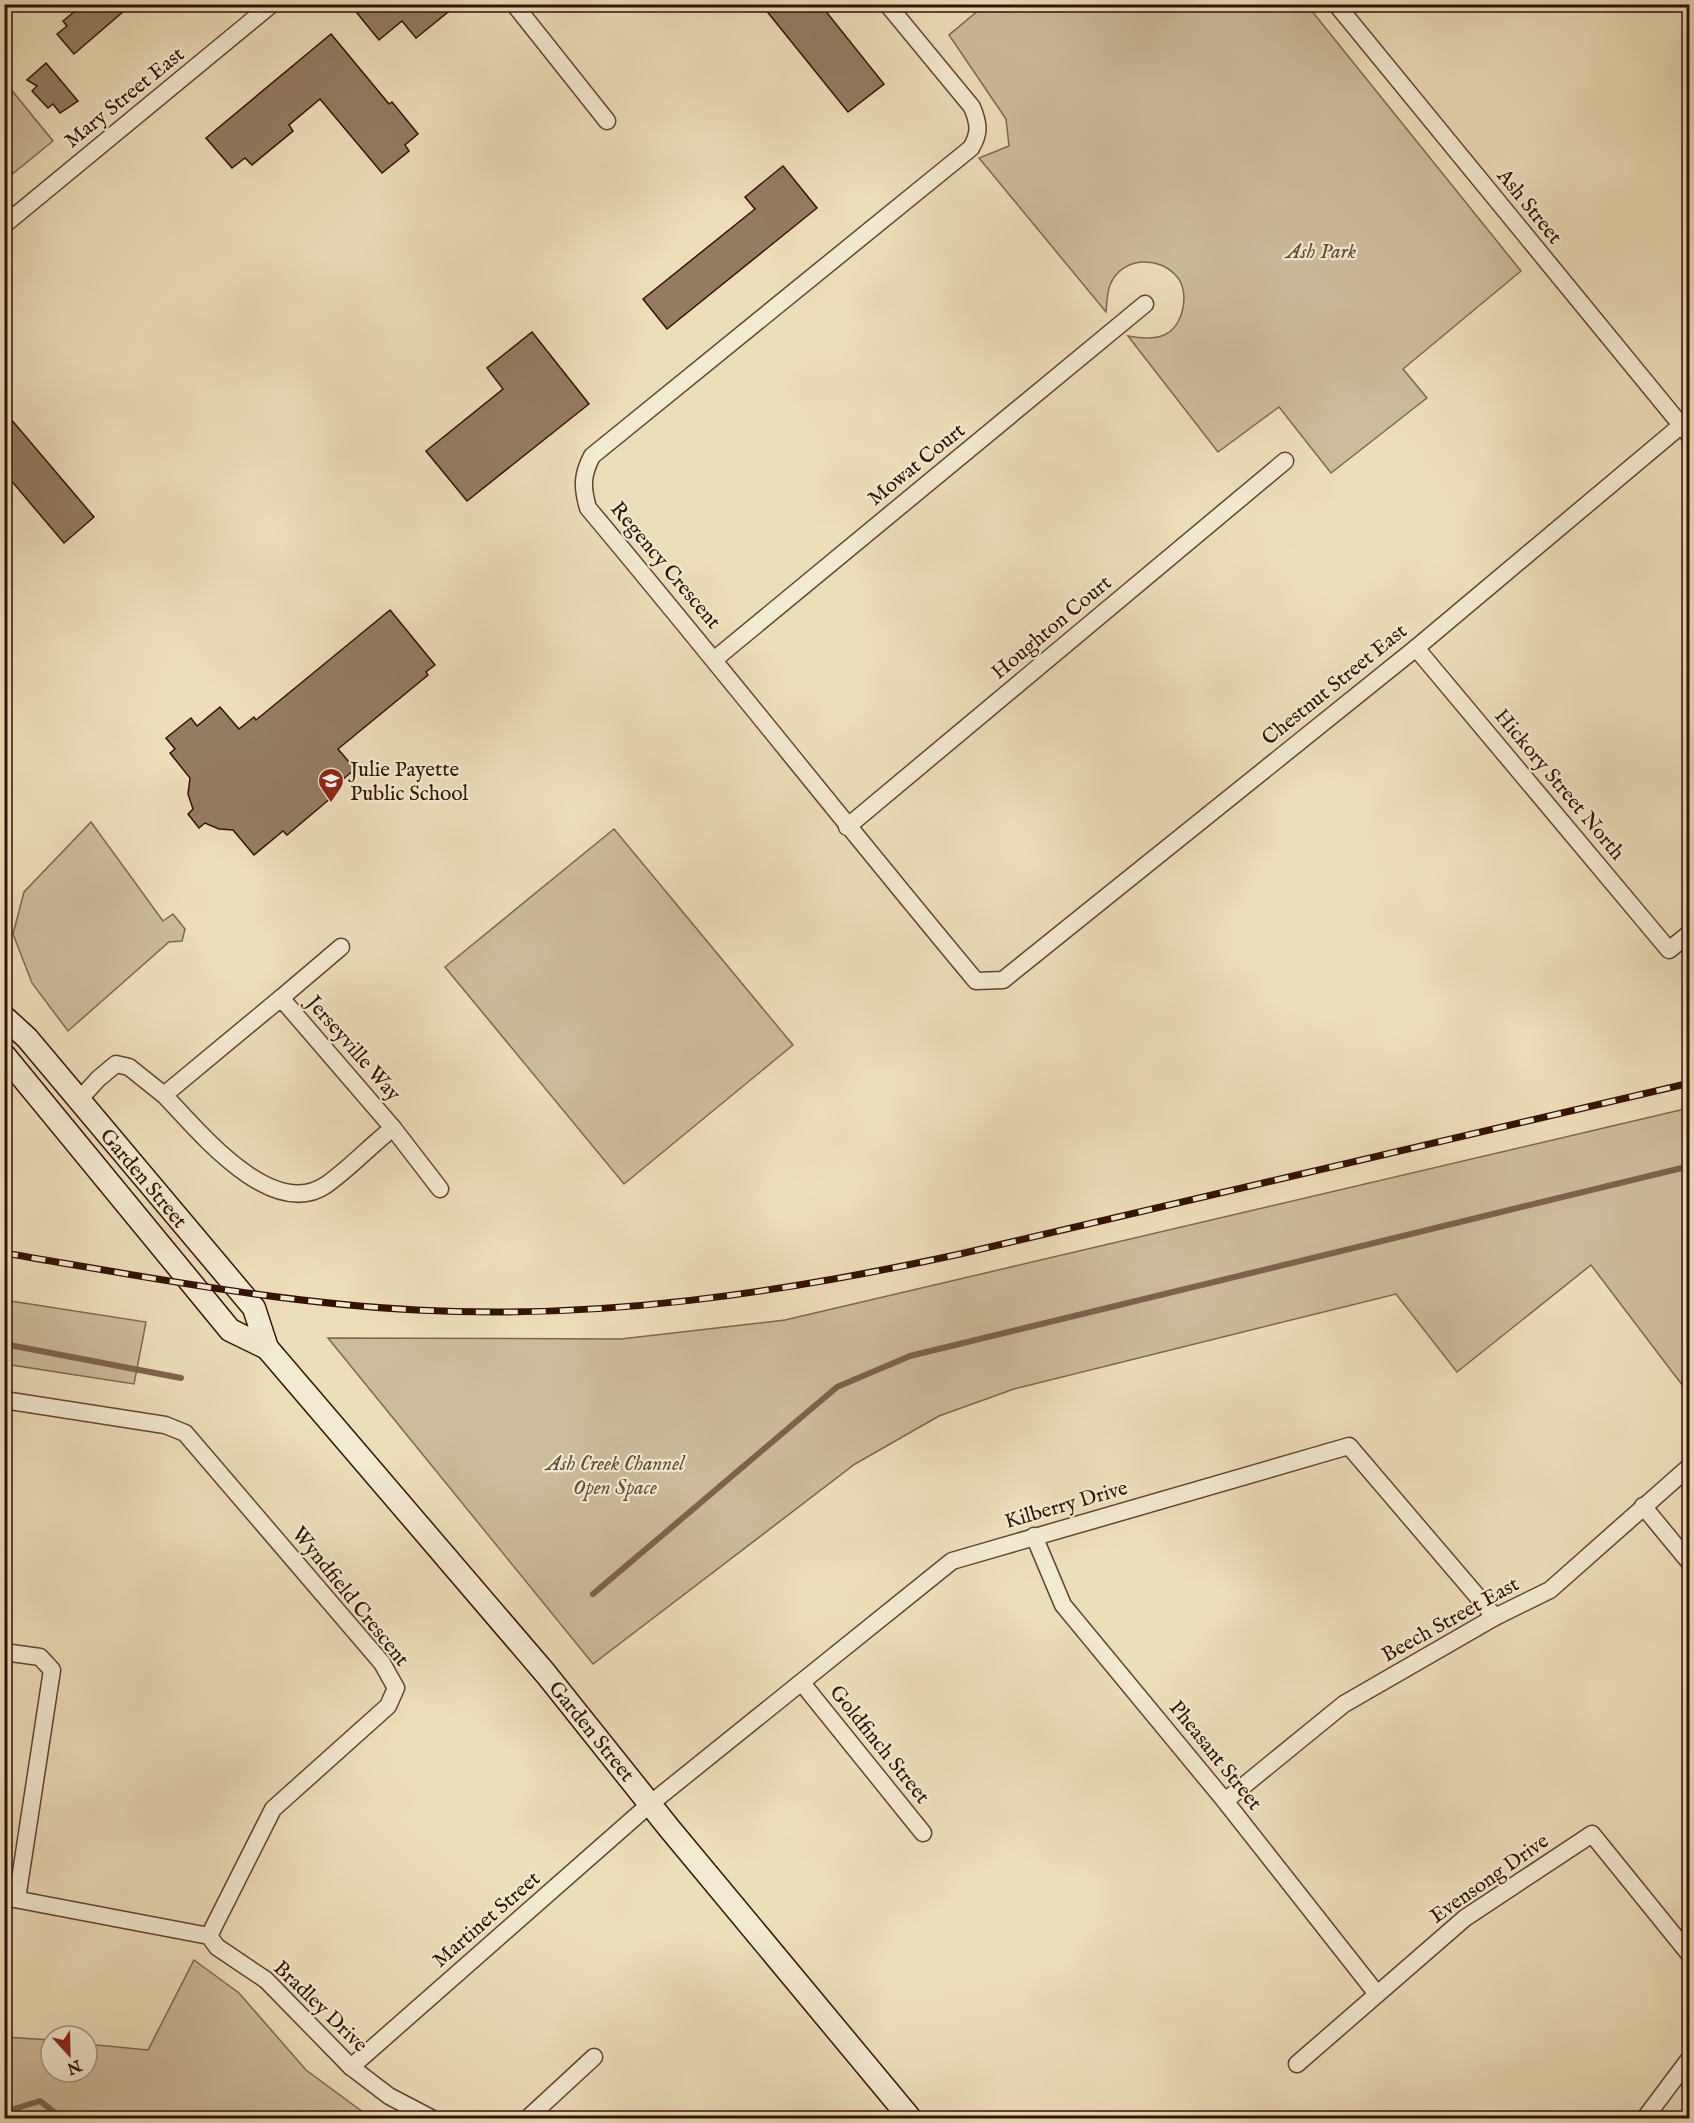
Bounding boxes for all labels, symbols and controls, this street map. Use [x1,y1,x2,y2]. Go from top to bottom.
street label: Mary Street East [60,42,190,155]
street label: Ash Street [1490,163,1567,250]
park label: Ash Park [1284,239,1357,266]
street label: Mowat Court [863,418,971,513]
street label: Regency Crescent [604,497,726,635]
street label: Houghton Court [986,570,1118,686]
street label: Chestnut Street East [1257,618,1413,752]
street label: Hickory Street North [1488,704,1630,866]
place label: Julie Payette Public School [348,757,468,808]
school or university icon: Julie Payette Public School [316,766,346,804]
street label: Jerseyville Way [298,989,407,1108]
street label: Garden Street [93,1123,192,1234]
park label: Ash Creek Channel Open Space [544,1451,686,1502]
street label: Kilberry Drive [1002,1475,1131,1536]
street label: Wyndfield Crescent [285,1521,415,1672]
street label: Beech Street East [1377,1571,1524,1669]
street label: Garden Street [542,1676,640,1788]
street label: Goldfinch Street [823,1680,935,1810]
street label: Pheasant Street [1162,1696,1267,1816]
street label: Evensong Drive [1425,1828,1555,1930]
street label: Martinet Street [428,1866,546,1974]
street label: Bradley Drive [267,1955,373,2059]
north arrow [39,2024,99,2084]
text: N [64,2054,85,2078]

